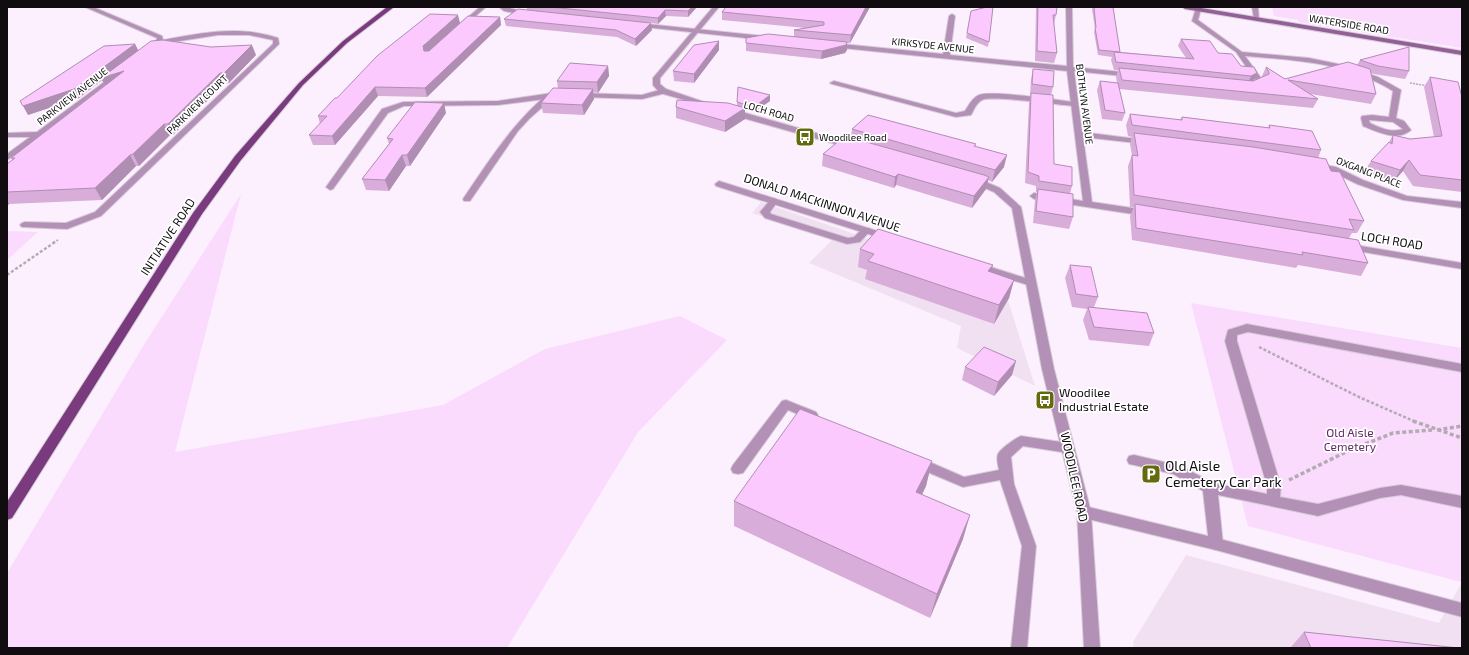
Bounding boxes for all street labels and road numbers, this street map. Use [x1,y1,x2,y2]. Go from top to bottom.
street label: WATERSIDE ROAD [1308,12,1390,36]
street label: KIRKSYDE AVENUE [891,35,975,55]
street label: BOTHLYN AVENUE [1074,63,1096,145]
street label: PARKVIEW AVENUE [34,64,110,127]
street label: PARKVIEW COURT [164,72,230,136]
street label: LOCH ROAD [742,98,796,124]
street label: OXGANG PLACE [1335,154,1404,190]
street label: DONALD MACKINNON AVENUE [742,170,903,234]
street label: INITIATIVE ROAD [137,195,197,278]
street label: LOCH ROAD [1360,228,1424,252]
street label: WOODILEE ROAD [1059,431,1091,523]

